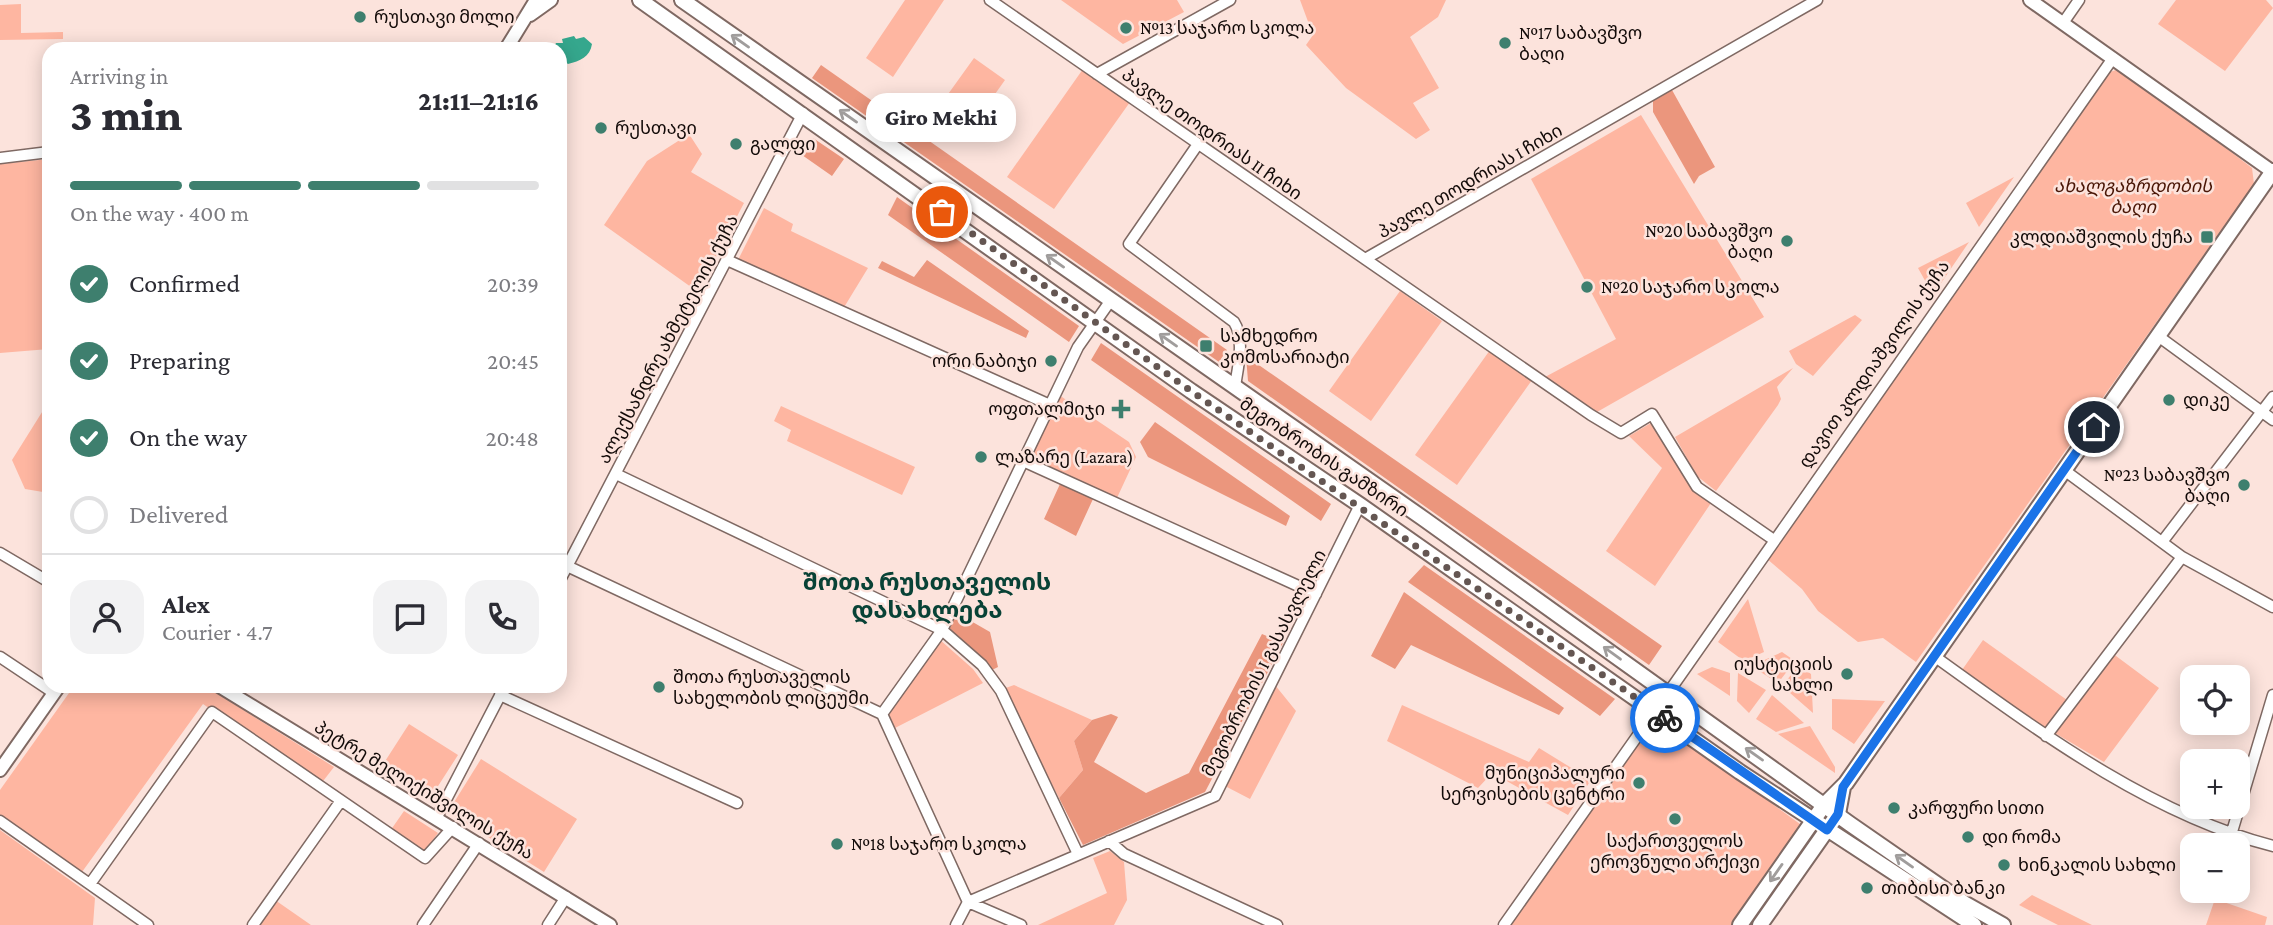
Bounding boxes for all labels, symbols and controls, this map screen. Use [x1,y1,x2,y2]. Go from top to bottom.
place label: რუსთავი მოლი [374,7,515,28]
marker: რუსთავი მოლი [352,9,368,25]
place label: №13 საჯარო სკოლა [1140,18,1314,39]
marker: №13 საჯარო სკოლა [1118,20,1134,36]
place label: №17 საბავშვო ბაღი [1519,23,1642,65]
one-way arrow [731,34,750,48]
marker: №17 საბავშვო ბაღი [1497,35,1513,51]
text: Arriving in [70,63,168,89]
street label: პავლე თოდრიას II ჩიხი [1118,64,1306,205]
text: 21:11–21:16 [418,87,539,116]
text: 3 min [70,89,182,140]
callout: Giro Mekhi [867,93,1017,142]
text: Giro Mekhi [885,104,997,130]
one-way arrow [839,109,858,123]
place label: რუსთავი [615,118,697,139]
marker: რუსთავი [593,120,609,136]
street label: პავლე თოდრიას I ჩიხი [1374,120,1566,243]
place label: გალფი [750,134,816,155]
marker: გალფი [728,136,744,152]
park label: ახალგაზრდობის ბაღი [2054,176,2213,218]
pin [912,182,972,242]
icon: bag [923,193,961,231]
text: On the way · 400 m [70,200,249,226]
street label: ალექსანდრე ახმეტელის ქუჩა [594,211,743,467]
place label: №20 საბავშვო ბაღი [1645,221,1773,263]
place label: კლდიაშვილის ქუჩა [2010,227,2193,248]
marker: კლდიაშვილის ქუჩა [2199,229,2215,245]
marker: №20 საბავშვო ბაღი [1779,233,1795,249]
one-way arrow [1046,254,1065,268]
street label: დავით კლდიაშვილის ქუჩა [1795,256,1954,472]
icon: check [70,265,108,303]
text: Confirmed [129,269,240,298]
text: 20:39 [487,271,539,297]
place label: №20 საჯარო სკოლა [1601,277,1780,298]
marker: №20 საჯარო სკოლა [1579,279,1595,295]
place label: სამხედრო კომოსარიატი [1220,326,1350,368]
one-way arrow [1159,333,1178,347]
marker: სამხედრო კომოსარიატი [1198,338,1214,354]
icon: check [70,342,108,380]
text: Preparing [129,346,230,375]
text: 20:45 [487,348,539,374]
place label: ორი ნაბიჯი [932,351,1037,372]
marker: ორი ნაბიჯი [1043,353,1059,369]
place label: დიკე [2183,390,2230,411]
marker: დიკე [2161,392,2177,408]
street label: მეგობრობის გამზირი [1236,393,1412,522]
pin [2064,397,2124,457]
place label: ოფთალმიჯი [988,399,1105,420]
marker: ოფთალმიჯი [1111,399,1131,419]
icon: home [2075,408,2113,446]
icon: check [70,419,108,457]
text: On the way [129,423,247,452]
text: 20:48 [486,425,539,451]
place label: ლაზარე (Lazara) [995,447,1134,468]
marker: ლაზარე (Lazara) [973,449,989,465]
place label: №23 საბავშვო ბაღი [2104,465,2230,507]
marker: №23 საბავშვო ბაღი [2236,477,2252,493]
text: Delivered [129,500,228,529]
street label: მეგობრობის I გასასვლელი [1198,546,1331,780]
district label: შოთა რუსთაველის დასახლება [803,568,1051,625]
button: person [70,580,144,654]
button: chat [373,580,447,654]
button: phone [465,580,539,654]
text: Alex [162,590,210,619]
text: Courier · 4.7 [162,619,273,645]
one-way arrow [1603,646,1622,660]
place label: იუსტიციის სახლი [1734,654,1833,696]
map controls [2180,665,2250,903]
button: locate [2180,665,2250,735]
marker: იუსტიციის სახლი [1839,666,1855,682]
place label: შოთა რუსთაველის სახელობის ლიცეუმი [673,667,869,709]
marker: შოთა რუსთაველის სახელობის ლიცეუმი [651,679,667,695]
courier [1630,683,1700,753]
icon: bike [1646,699,1684,737]
street label: პეტრე მელიქიშვილის ქუჩა [310,717,537,864]
one-way arrow [1745,746,1764,761]
button: + [2180,749,2250,819]
place label: მუნიციპალური სერვისების ცენტრი [1441,763,1625,805]
marker: მუნიციპალური სერვისების ცენტრი [1631,775,1647,791]
place label: კარფური სითი [1908,798,2044,819]
marker: კარფური სითი [1886,800,1902,816]
marker: საქართველოს ეროვნული არქივი [1667,811,1683,827]
place label: დი რომა [1982,827,2061,848]
marker: დი რომა [1960,829,1976,845]
place label: საქართველოს ეროვნული არქივი [1590,831,1760,873]
button: − [2180,833,2250,903]
place label: №18 საჯარო სკოლა [851,834,1027,855]
marker: №18 საჯარო სკოლა [829,836,845,852]
one-way arrow [1895,854,1915,868]
place label: ხინკალის სახლი [2018,855,2176,876]
marker: ხინკალის სახლი [1996,857,2012,873]
one-way arrow [1769,863,1783,882]
place label: თიბისი ბანკი [1881,878,2005,899]
marker: თიბისი ბანკი [1859,880,1875,896]

